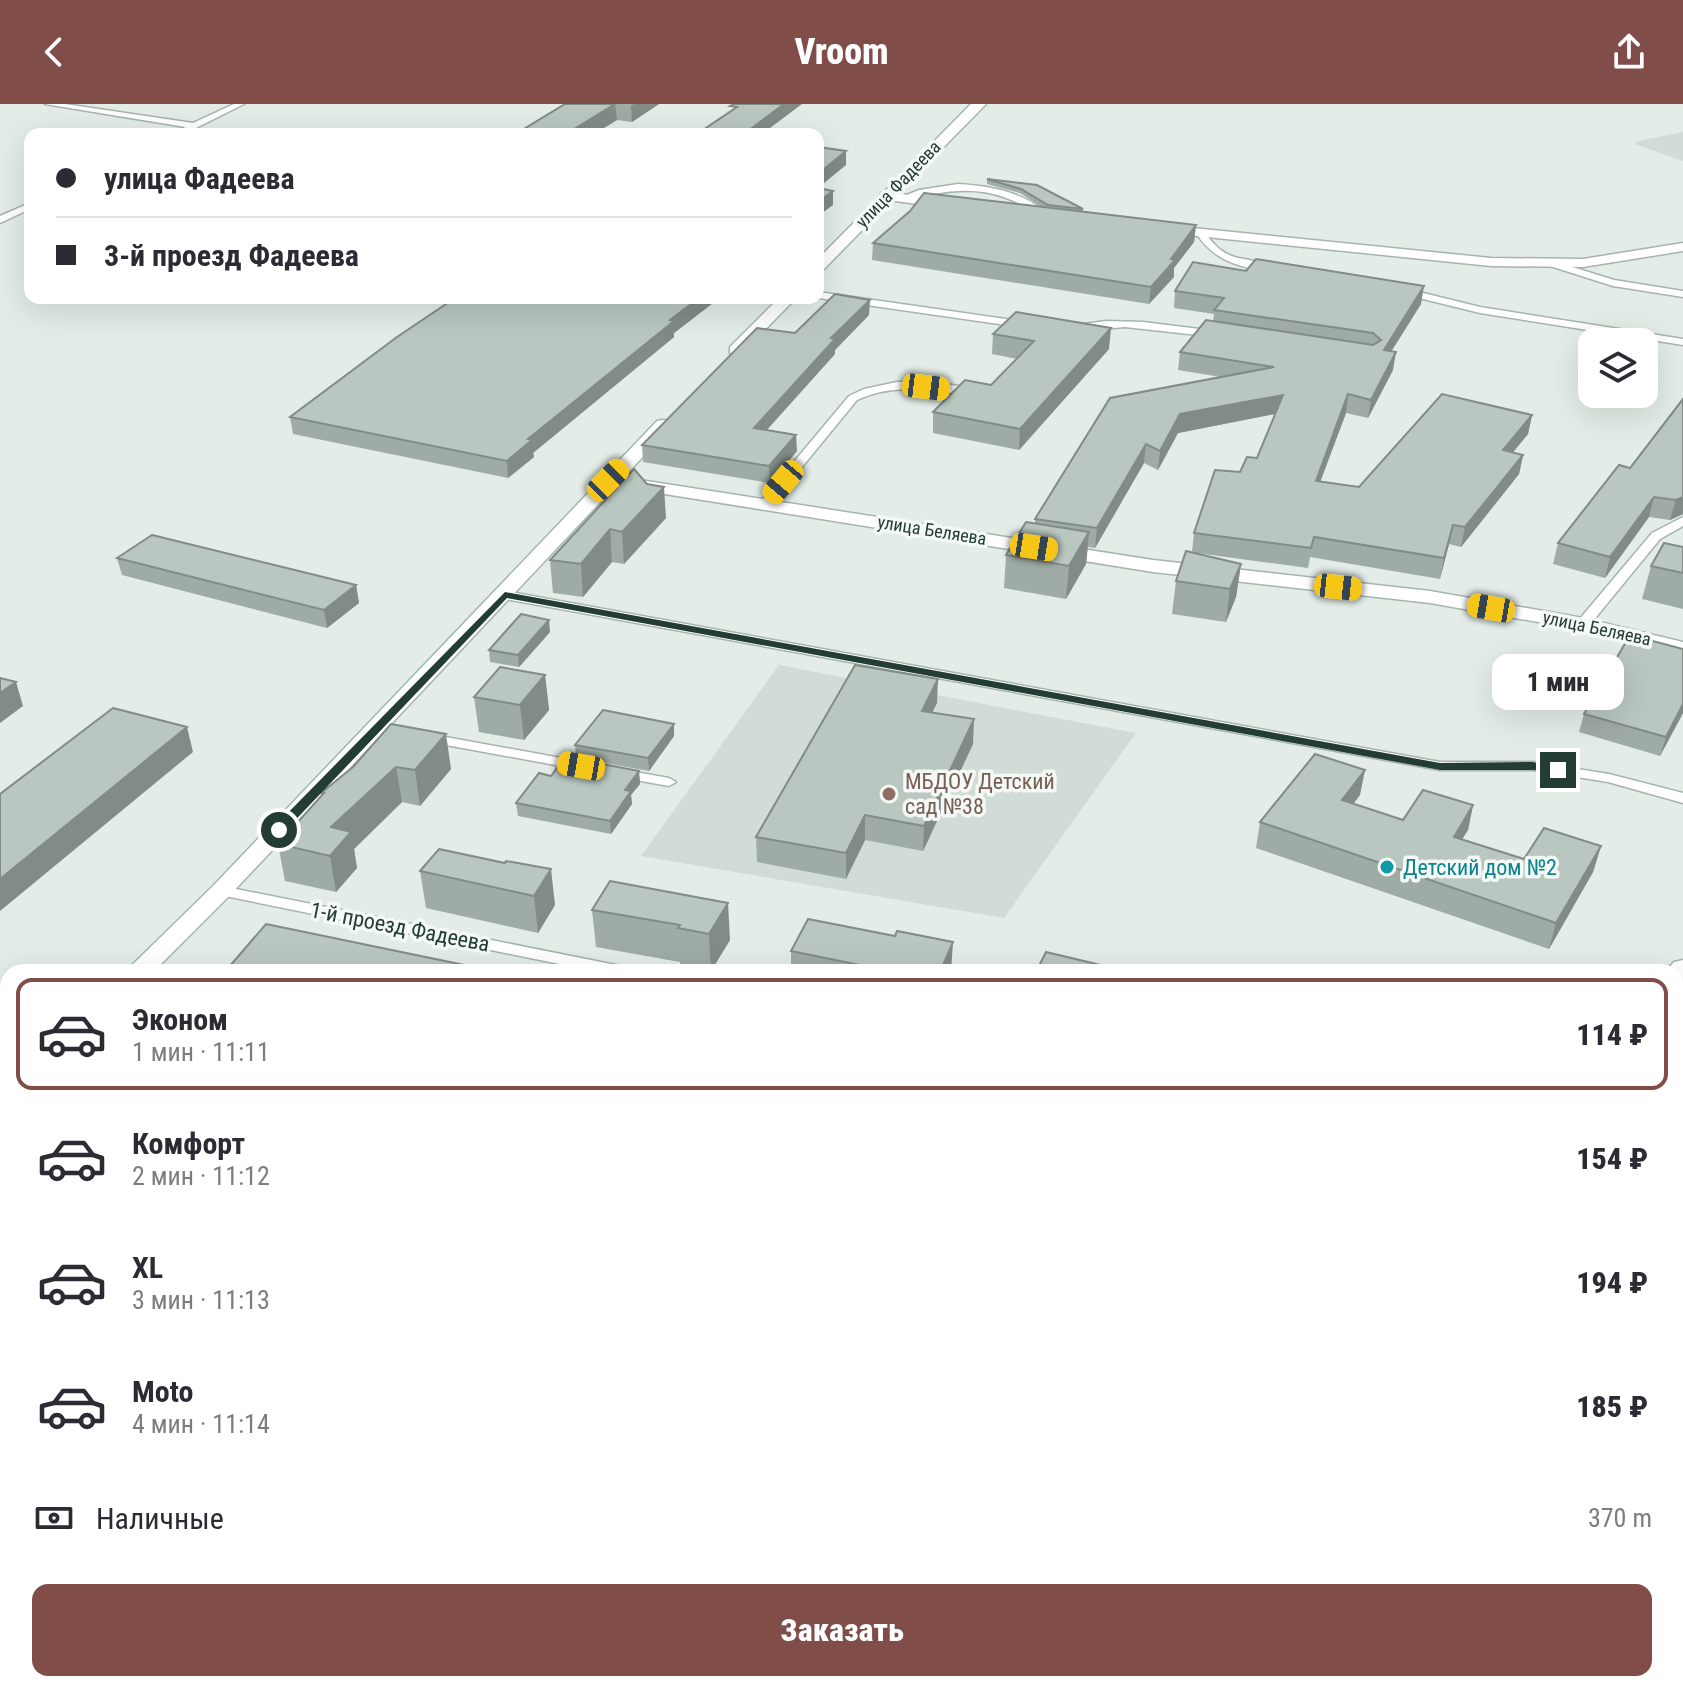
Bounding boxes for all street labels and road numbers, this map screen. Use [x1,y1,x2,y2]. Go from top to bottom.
street label: улица Фадеева [851,136,945,232]
street label: улица Беляева [876,511,988,549]
street label: улица Беляева [1541,606,1653,650]
street label: 1-й проезд Фадеева [308,897,492,957]

